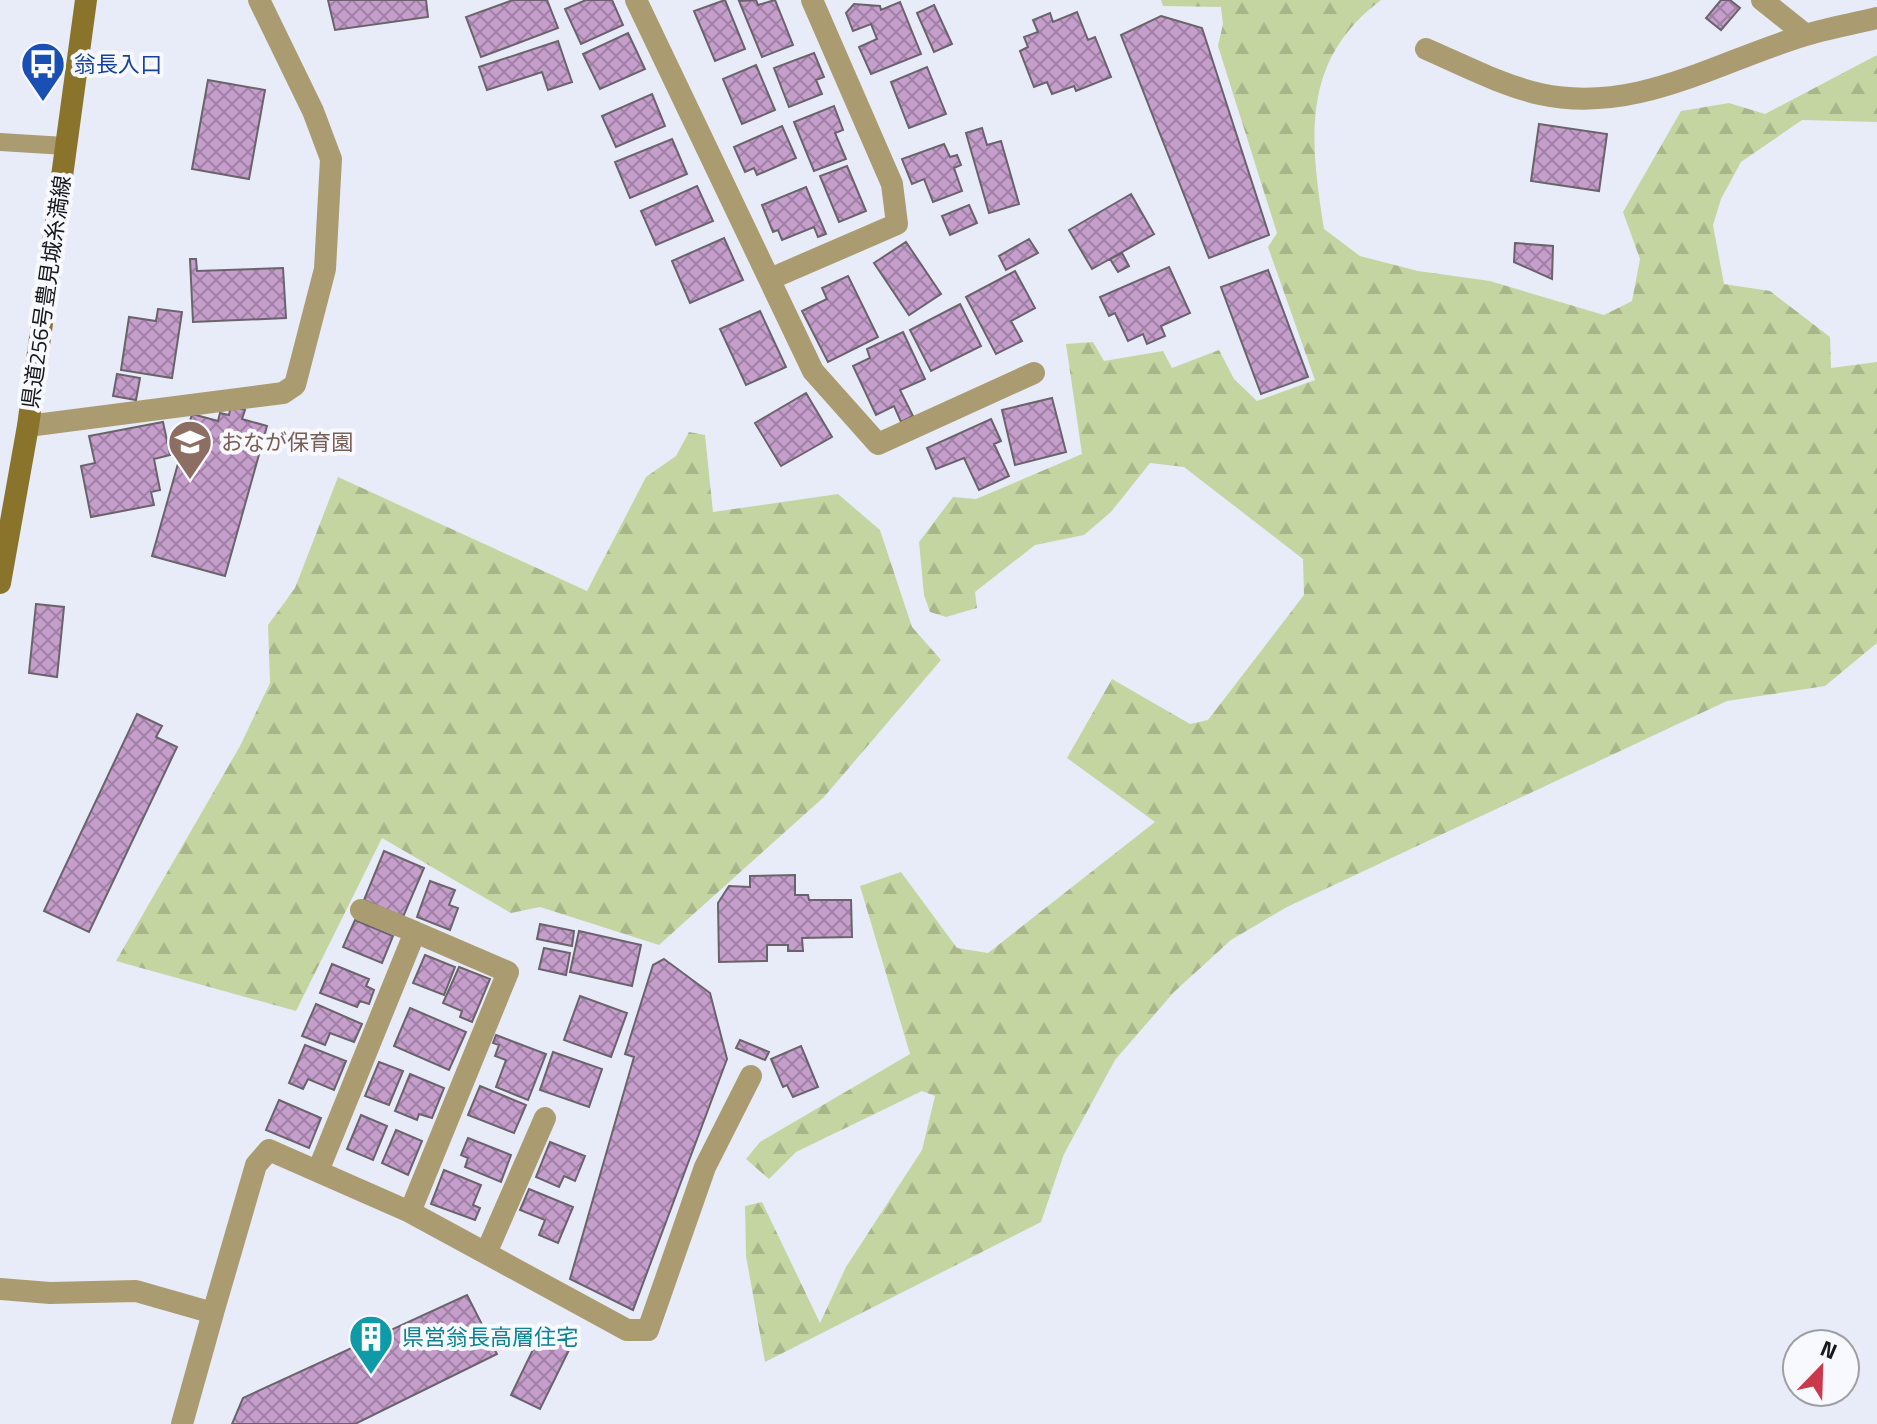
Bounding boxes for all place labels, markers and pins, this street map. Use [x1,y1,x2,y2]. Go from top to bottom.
bus stop icon: 翁長入口 [19,40,67,103]
place label: 翁長入口 [74,47,162,81]
school or university icon: おなが保育園 [166,418,214,481]
place label: おなが保育園 [221,425,353,459]
building icon: 県営翁長高層住宅 [347,1313,395,1376]
place label: 県営翁長高層住宅 [402,1320,578,1354]

